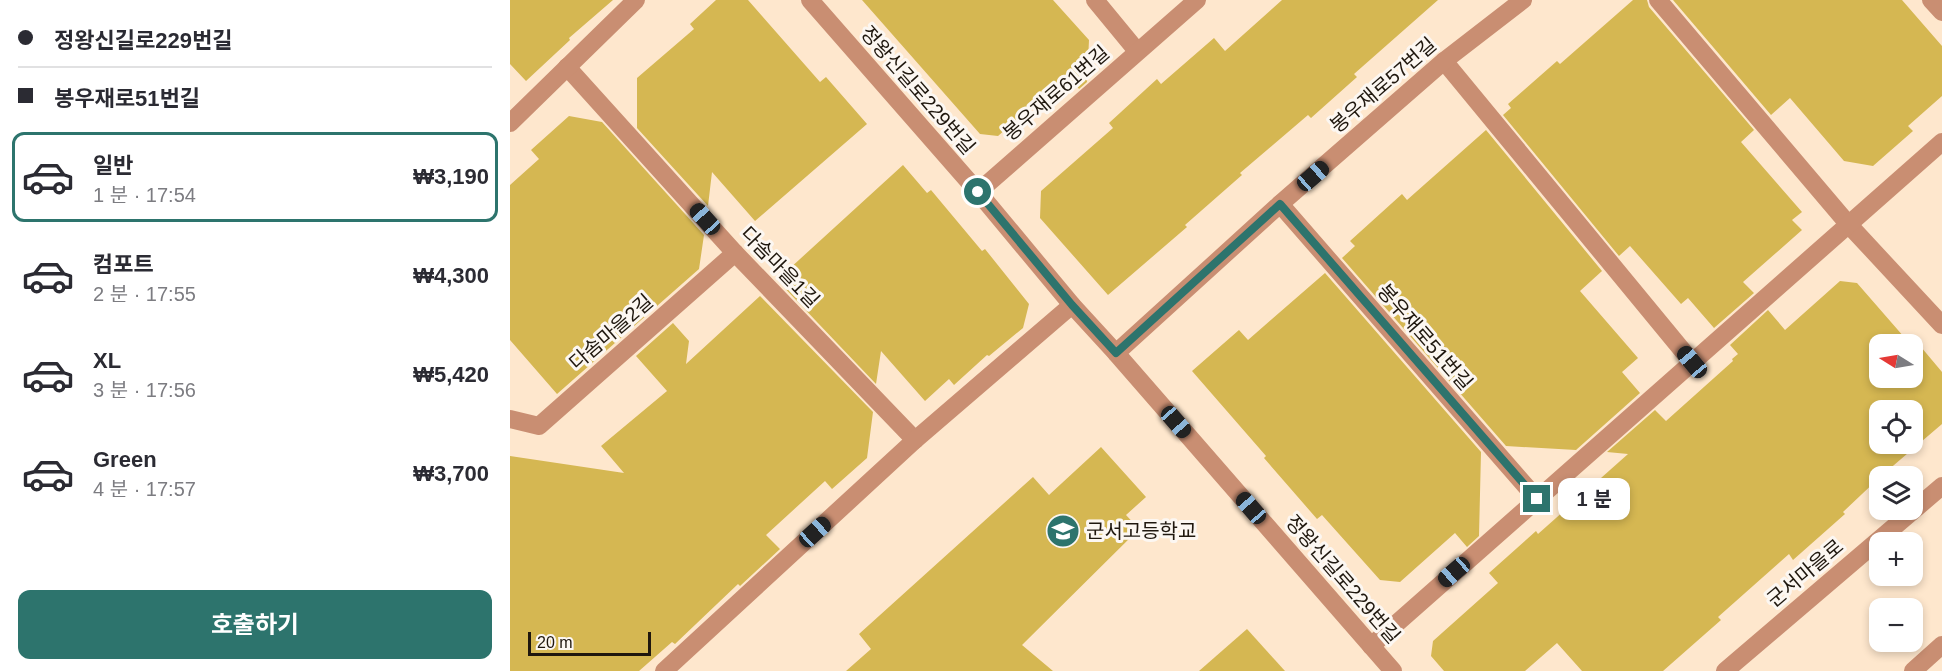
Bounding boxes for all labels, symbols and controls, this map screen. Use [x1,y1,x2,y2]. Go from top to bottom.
street label: 정왕신길로229번길 [857,22,979,158]
text: 정왕신길로229번길 [54,28,232,53]
street label: 봉우재로57번길 [1326,33,1440,137]
street label: 봉우재로61번길 [999,41,1113,145]
text: 봉우재로51번길 [54,86,200,111]
icon: car [21,150,75,204]
text: 일반 [93,153,133,178]
car [1294,157,1332,195]
text: ₩3,190 [413,164,489,189]
route start [964,178,991,205]
text: 1 분 · 17:54 [93,184,196,206]
car [686,200,724,238]
street label: 다솜마을1길 [736,222,824,312]
icon: car [21,249,75,303]
text: 컴포트 [93,252,154,277]
text: ₩4,300 [413,263,489,288]
street label: 봉우재로51번길 [1373,280,1477,394]
text: 2 분 · 17:55 [93,283,196,305]
street label: 다솜마을2길 [565,290,657,374]
north arrow [1869,334,1923,388]
map controls [1869,334,1923,652]
car [1674,342,1710,382]
icon: car [21,348,75,402]
text: XL [93,348,121,373]
text: ₩5,420 [413,362,489,387]
text: 3 분 · 17:56 [93,379,196,401]
button: locate [1869,400,1923,454]
car [1157,403,1195,441]
icon: car [21,447,75,501]
text: Green [93,447,157,472]
text: ₩3,700 [413,461,489,486]
button: layers [1869,466,1923,520]
text: 4 분 · 17:57 [93,478,196,500]
callout: 1 분 [1558,478,1630,520]
route end [1523,485,1550,512]
text: 1 분 [1576,488,1612,510]
car [1232,489,1270,527]
street label: 정왕신길로229번길 [1282,511,1404,647]
car [796,513,834,551]
school or university icon: 군서고등학교 [1045,513,1081,549]
place label: 군서고등학교 [1086,520,1196,542]
button: + [1869,532,1923,586]
street label: 군서마을로 [1763,535,1847,611]
car [1435,553,1473,591]
button: 호출하기 [18,590,492,659]
button: − [1869,598,1923,652]
scale bar [528,629,651,656]
text: 20 m [537,634,573,651]

